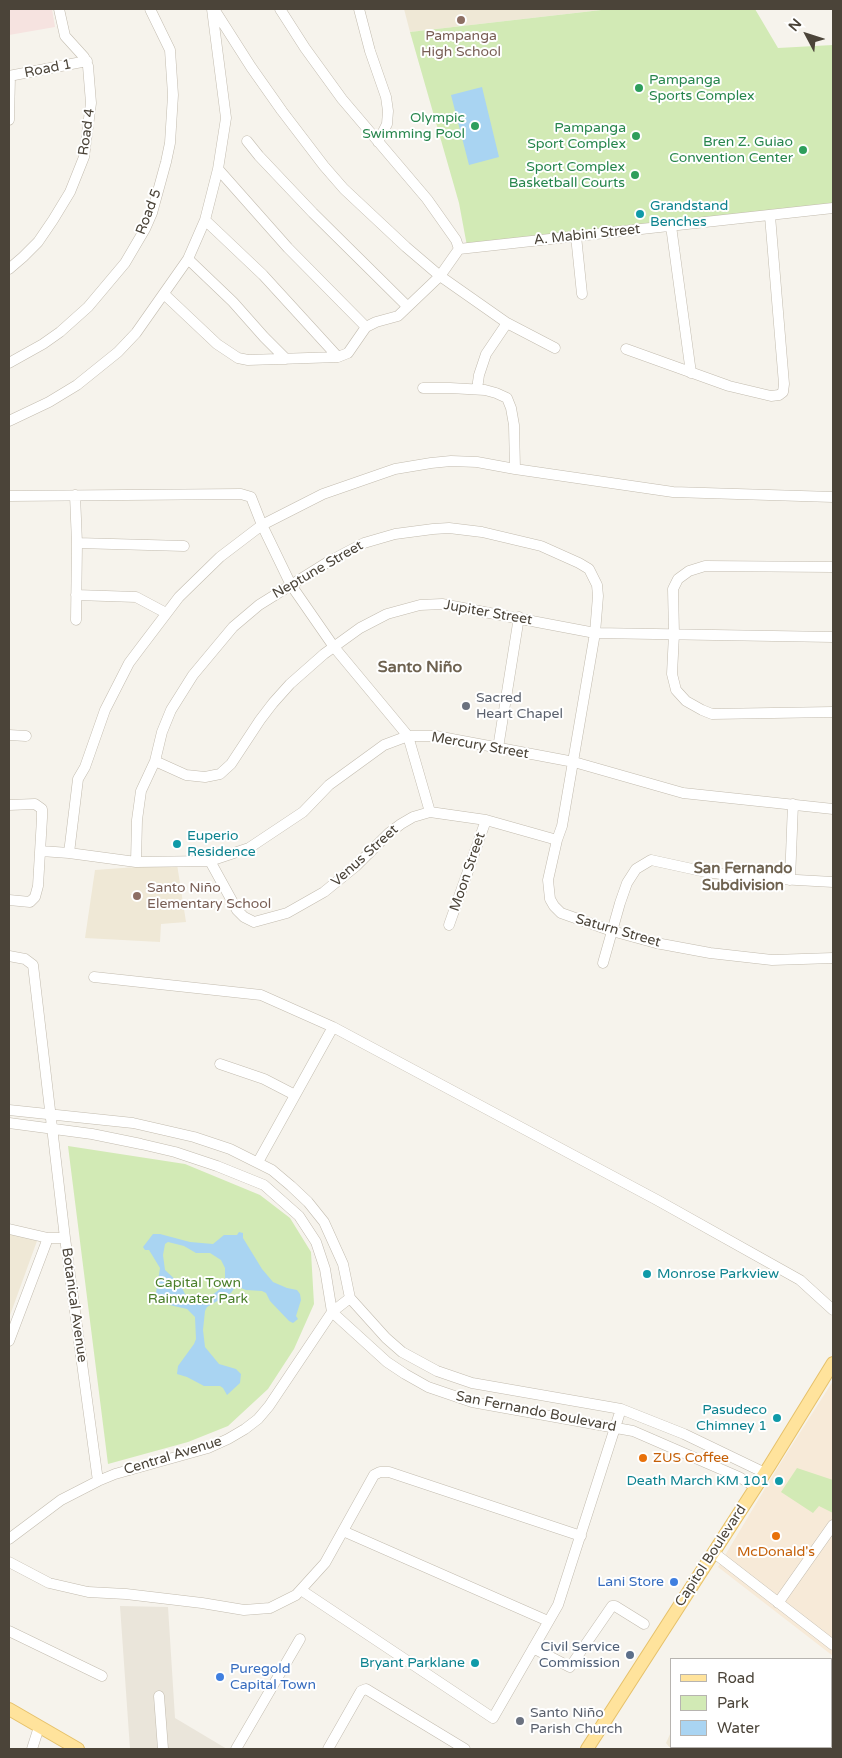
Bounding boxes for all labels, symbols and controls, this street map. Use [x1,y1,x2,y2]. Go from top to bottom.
north arrow [782,10,832,60]
marker: Pampanga High School [455,14,467,26]
text: N [785,15,805,35]
place label: Pampanga High School [421,28,501,60]
street label: Road 1 [23,56,73,82]
place label: Pampanga Sports Complex [649,72,755,104]
marker: Pampanga Sports Complex [633,82,645,94]
street label: Road 4 [75,107,99,157]
place label: Olympic Swimming Pool [362,110,465,142]
marker: Olympic Swimming Pool [469,120,481,132]
place label: Pampanga Sport Complex [527,120,626,152]
marker: Pampanga Sport Complex [630,130,642,142]
place label: Bren Z. Guiao Convention Center [669,134,793,166]
marker: Bren Z. Guiao Convention Center [797,144,809,156]
place label: Sport Complex Basketball Courts [509,159,625,192]
marker: Sport Complex Basketball Courts [629,169,641,181]
street label: Road 5 [133,187,165,237]
place label: Grandstand Benches [650,198,728,230]
marker: Grandstand Benches [634,208,646,220]
street label: A. Mabini Street [533,221,641,249]
street label: Neptune Street [270,537,366,603]
street label: Jupiter Street [442,597,534,629]
district label: Santo Niño [378,658,462,678]
place label: Sacred Heart Chapel [476,690,563,722]
marker: Sacred Heart Chapel [460,700,472,712]
street label: Mercury Street [430,729,530,763]
street label: Venus Street [328,822,402,890]
place label: Euperio Residence [187,828,256,860]
street label: Moon Street [447,830,489,914]
marker: Euperio Residence [171,838,183,850]
district label: San Fernando Subdivision [694,860,792,895]
place label: Santo Niño Elementary School [147,880,271,912]
marker: Santo Niño Elementary School [131,890,143,902]
street label: Saturn Street [574,911,662,951]
street label: Botanical Avenue [58,1246,90,1364]
place label: Monrose Parkview [657,1266,779,1282]
marker: Monrose Parkview [641,1268,653,1280]
park label: Capital Town Rainwater Park [148,1275,248,1308]
street label: San Fernando Boulevard [454,1388,618,1436]
place label: Pasudeco Chimney 1 [696,1402,767,1434]
marker: Pasudeco Chimney 1 [771,1412,783,1424]
street label: Central Avenue [122,1433,224,1479]
place label: ZUS Coffee [653,1450,729,1466]
marker: ZUS Coffee [637,1452,649,1464]
place label: Death March KM 101 [627,1473,769,1489]
marker: Death March KM 101 [773,1475,785,1487]
street label: Capitol Boulevard [672,1502,750,1610]
marker: McDonald's [770,1530,782,1542]
place label: McDonald's [737,1544,815,1560]
place label: Lani Store [597,1574,664,1590]
marker: Lani Store [668,1576,680,1588]
place label: Civil Service Commission [539,1639,620,1671]
marker: Civil Service Commission [624,1649,636,1661]
place label: Bryant Parklane [360,1655,465,1671]
marker: Bryant Parklane [469,1657,481,1669]
legend [670,1658,832,1748]
place label: Puregold Capital Town [230,1661,316,1694]
text: Road [717,1669,755,1687]
marker: Puregold Capital Town [214,1671,226,1683]
text: Park [717,1694,749,1712]
place label: Santo Niño Parish Church [530,1705,623,1738]
marker: Santo Niño Parish Church [514,1715,526,1727]
text: Water [717,1719,760,1737]

